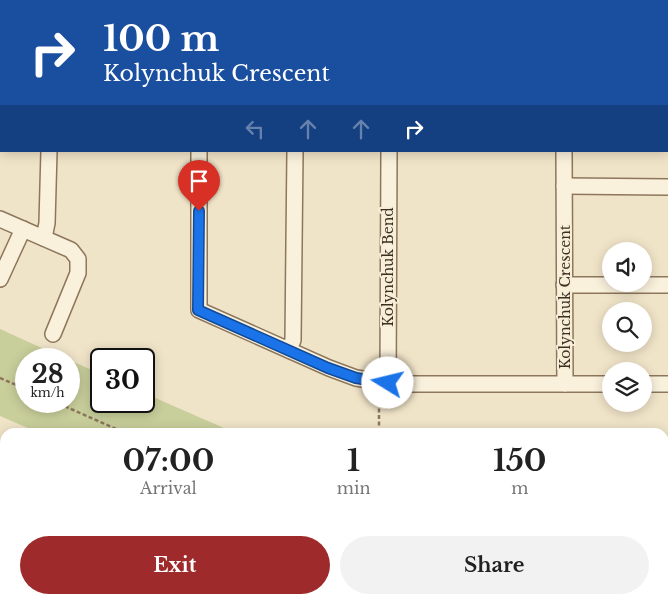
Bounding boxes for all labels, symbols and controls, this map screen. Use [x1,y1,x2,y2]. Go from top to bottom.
text: 100 m [103,17,219,60]
icon: right [20,20,85,85]
text: Kolynchuk Crescent [103,60,330,87]
icon: left [241,115,269,143]
icon: ahead [294,115,322,143]
icon: ahead [347,115,375,143]
icon: right [400,115,428,143]
pin [178,160,220,211]
icon: arrive [185,167,213,195]
street label: Kolynchuk Bend [379,207,397,327]
street label: Kolynchuk Crescent [556,224,574,369]
map controls [602,242,652,412]
button: sound [602,242,652,292]
button: search [602,302,652,352]
speed limit sign: 30 [90,348,155,413]
position arrow [361,356,413,408]
text: 28 [31,359,64,390]
button: layers [602,362,652,412]
text: km/h [30,385,65,400]
text: 07:00 [122,442,214,479]
text: 1 [347,442,360,479]
text: 150 [493,442,547,479]
text: Arrival [140,478,197,498]
text: min [337,478,370,498]
text: m [511,478,528,498]
button: Exit [20,536,330,594]
button: Share [340,536,649,594]

